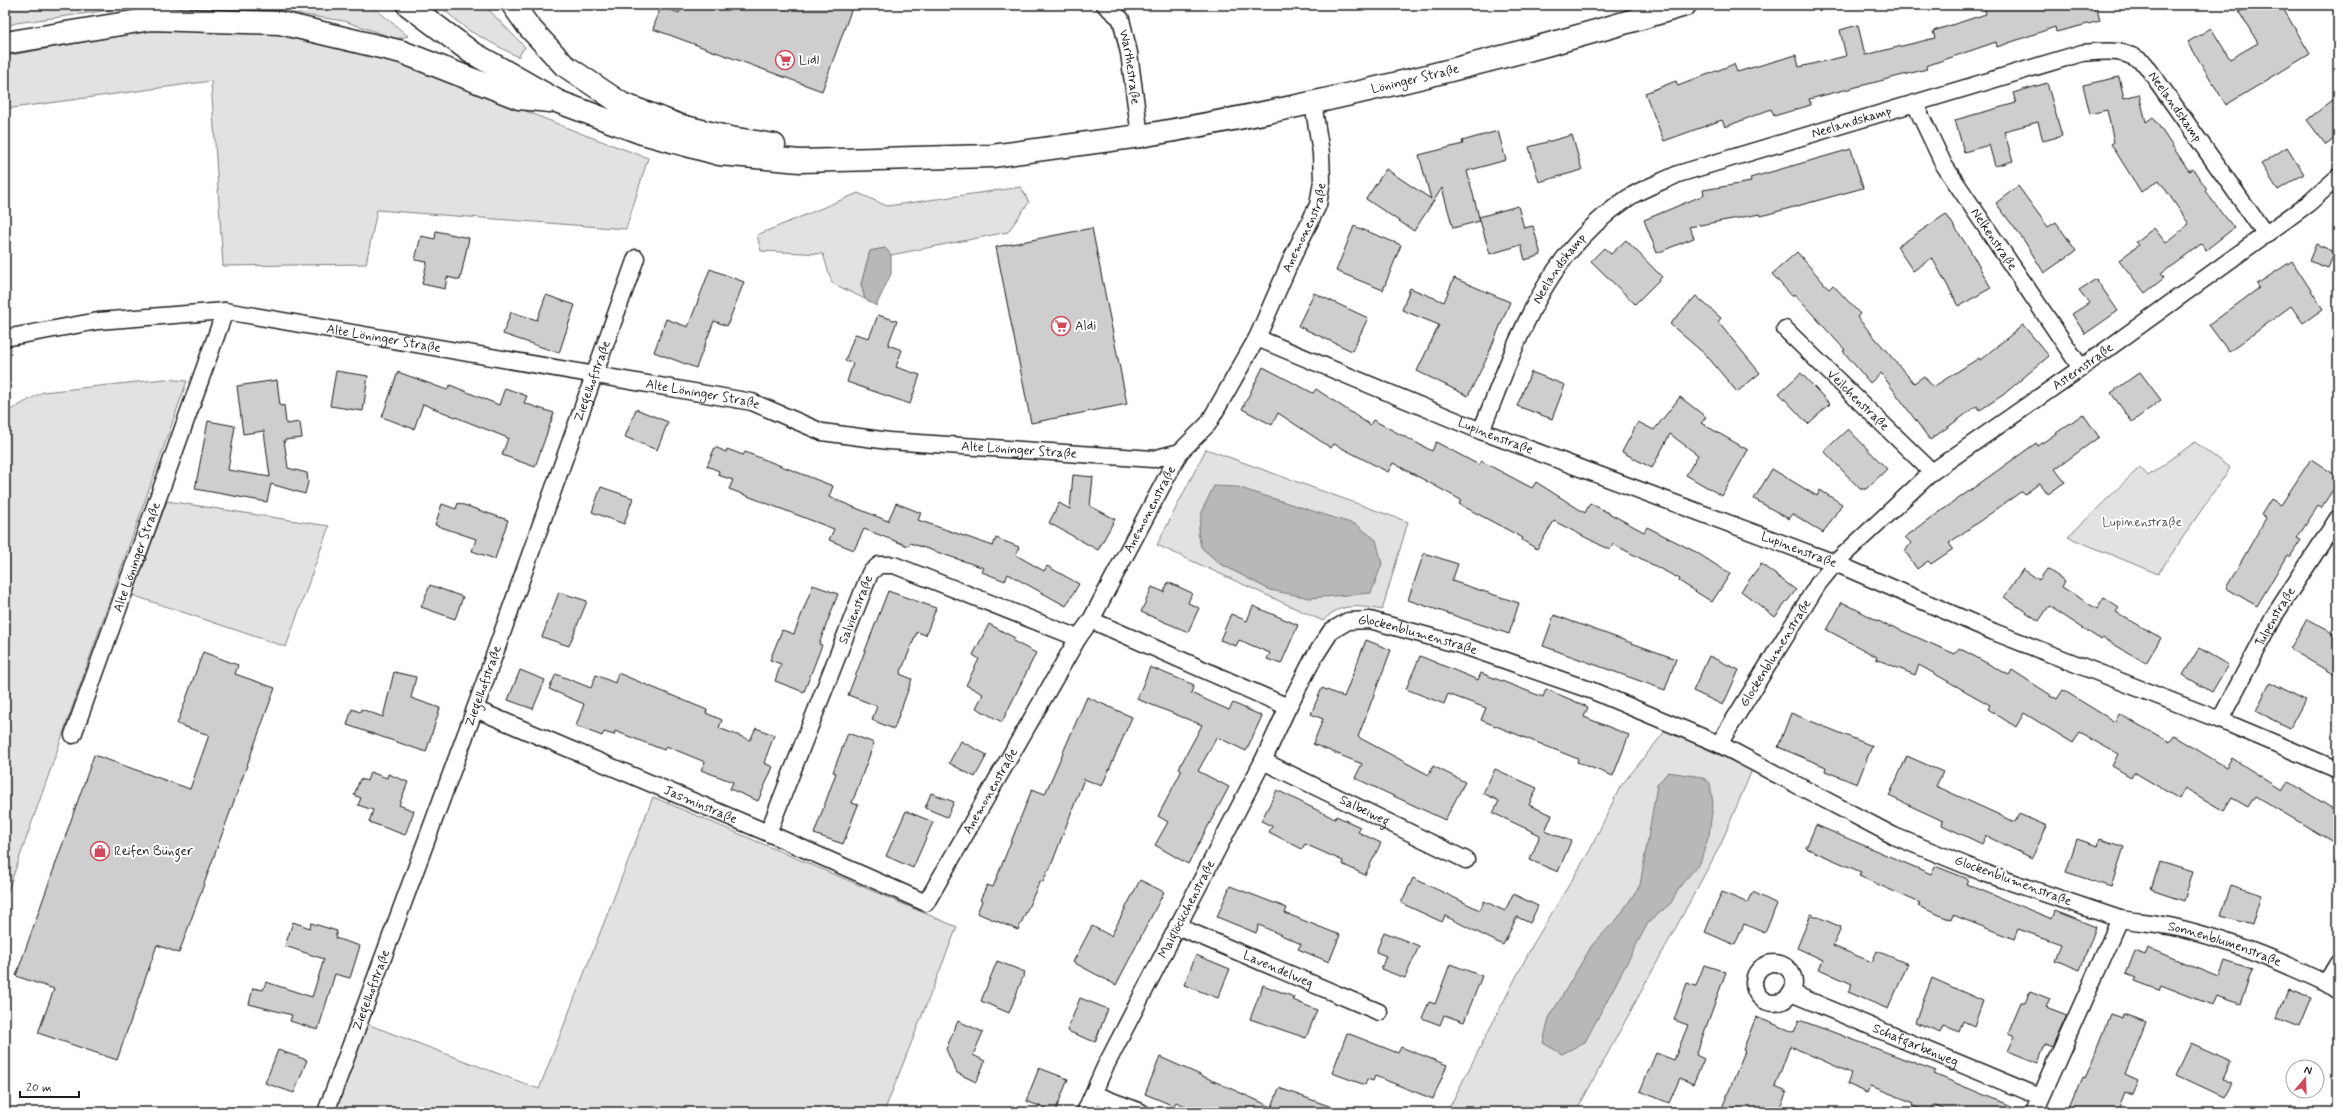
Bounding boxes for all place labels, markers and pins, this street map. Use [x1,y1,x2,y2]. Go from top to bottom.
supermarket icon: Lidl [774,49,796,71]
place label: Lidl [799,52,819,69]
supermarket icon: Aldi [1050,315,1072,337]
place label: Aldi [1075,318,1096,335]
shop icon: Reifen Bünger [89,840,111,862]
place label: Reifen Bünger [114,843,194,862]

